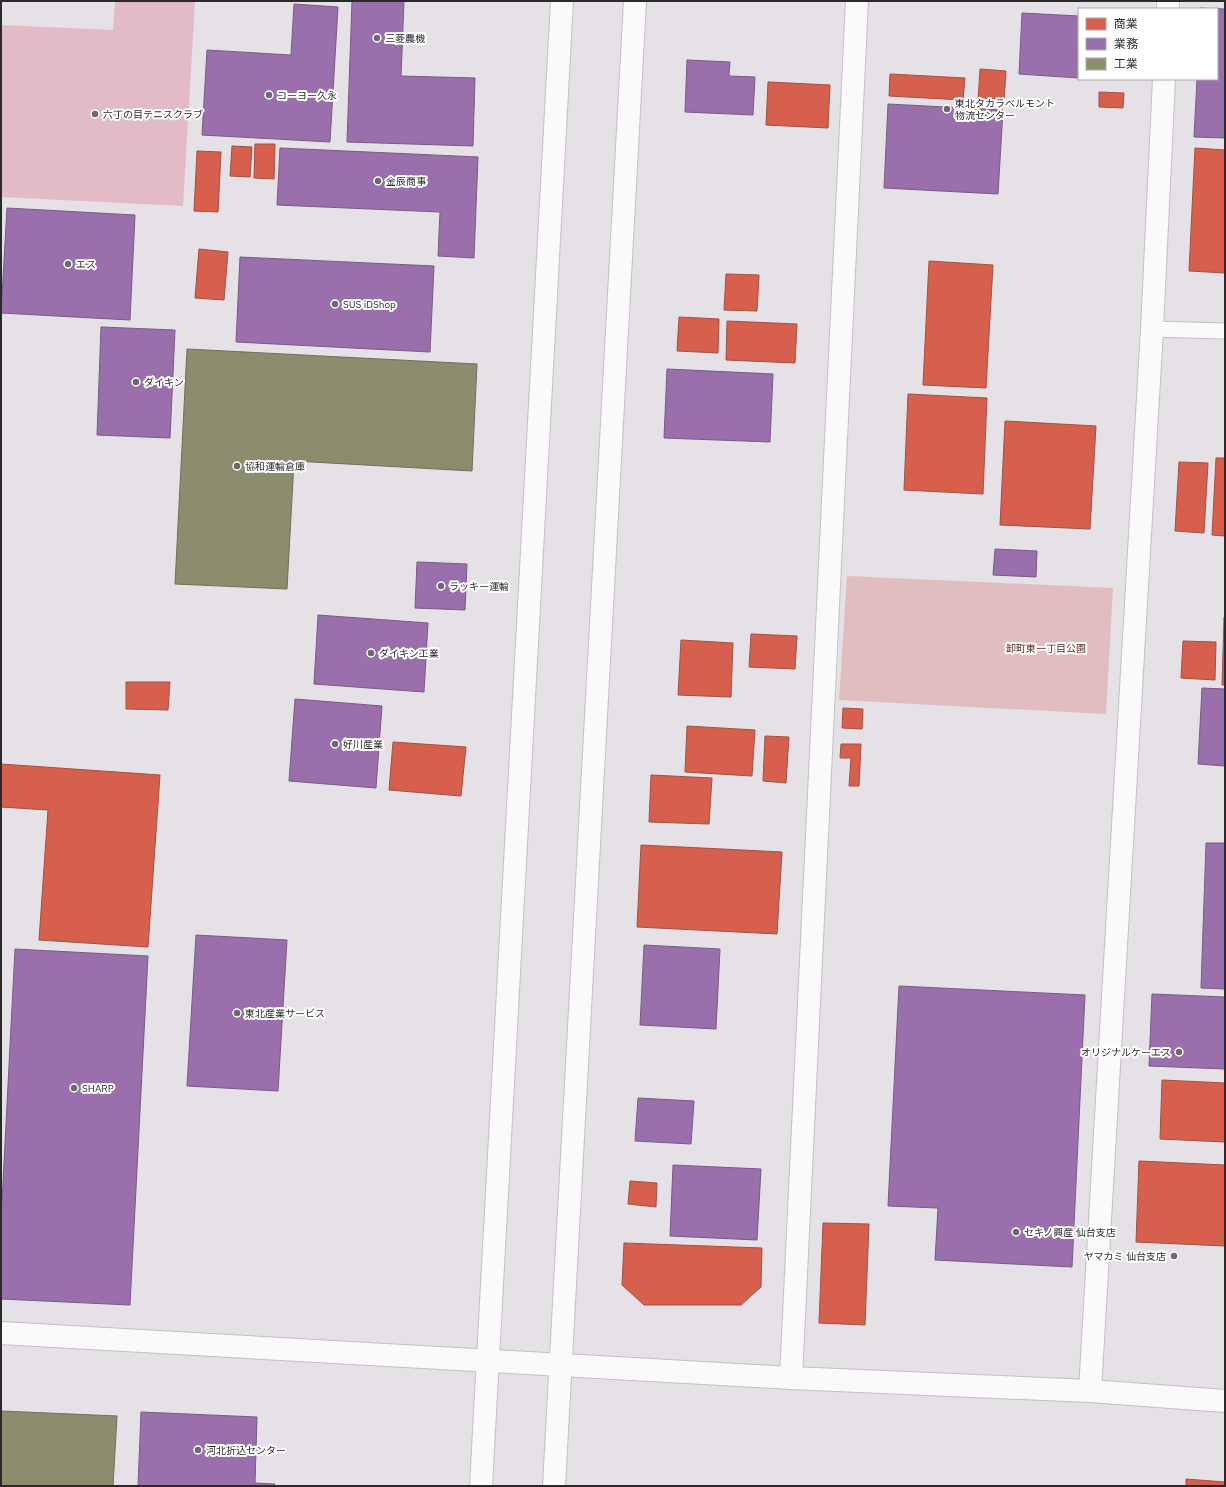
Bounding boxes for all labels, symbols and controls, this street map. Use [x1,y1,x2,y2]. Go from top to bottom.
legend [1078,8,1218,80]
text: 商業 [1114,16,1138,31]
place label: 三菱農機 [385,32,425,45]
marker: 三菱農機 [372,33,382,43]
text: 業務 [1114,36,1138,51]
text: 工業 [1114,56,1138,71]
place label: コーヨー久永 [277,89,337,102]
marker: コーヨー久永 [264,90,274,100]
place label: 東北タカラベルモント 物流センター [955,97,1055,122]
marker: 東北タカラベルモント 物流センター [942,104,952,114]
place label: 六丁の目テニスクラブ [103,108,203,121]
marker: 六丁の目テニスクラブ [90,109,100,119]
place label: 金辰商事 [386,175,426,188]
marker: 金辰商事 [373,176,383,186]
place label: エス [76,258,96,271]
marker: エス [63,259,73,269]
place label: SUS iDShop [343,298,396,311]
marker: SUS iDShop [330,299,340,309]
place label: ダイキン [144,376,184,389]
marker: ダイキン [131,377,141,387]
place label: 協和運輸倉庫 [245,460,305,473]
marker: 協和運輸倉庫 [232,461,242,471]
place label: ラッキー運輸 [449,580,509,593]
marker: ラッキー運輸 [436,581,446,591]
park label: 卸町東一丁目公園 [1006,642,1086,655]
place label: ダイキン工業 [379,647,439,660]
marker: ダイキン工業 [366,648,376,658]
place label: 好川産業 [343,738,383,751]
marker: 好川産業 [330,739,340,749]
place label: 東北産業サービス [245,1007,325,1020]
marker: 東北産業サービス [232,1008,242,1018]
place label: オリジナルケーエス [1081,1046,1171,1059]
marker: オリジナルケーエス [1174,1047,1184,1057]
place label: SHARP [82,1082,114,1095]
marker: SHARP [69,1083,79,1093]
place label: セキノ興産 仙台支店 [1024,1226,1116,1239]
marker: セキノ興産 仙台支店 [1011,1227,1021,1237]
place label: ヤマカミ 仙台支店 [1084,1250,1166,1263]
marker: ヤマカミ 仙台支店 [1169,1251,1179,1261]
place label: 河北折込センター [206,1444,286,1457]
marker: 河北折込センター [193,1445,203,1455]

